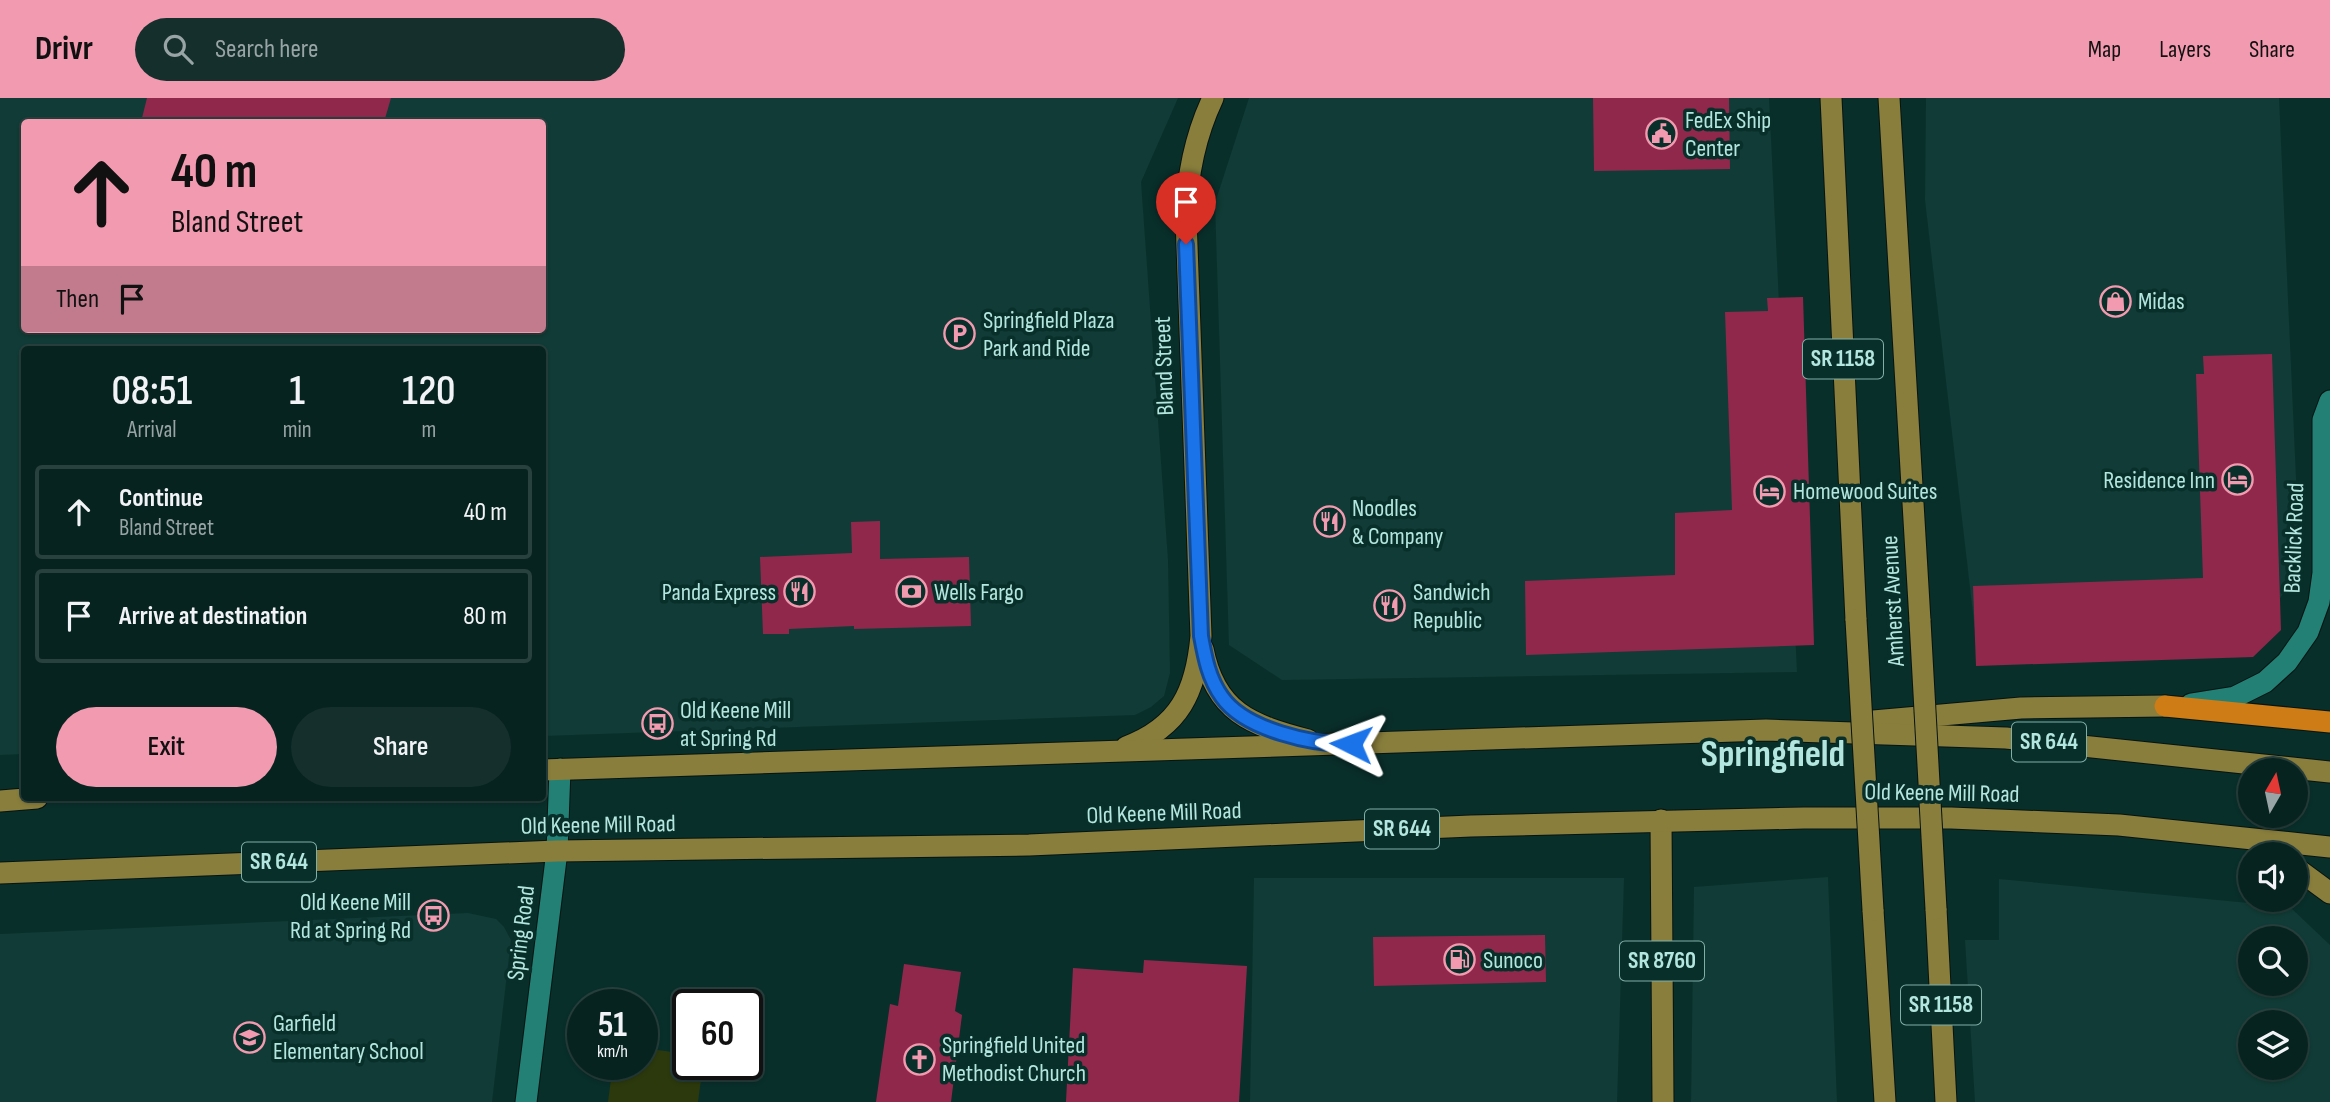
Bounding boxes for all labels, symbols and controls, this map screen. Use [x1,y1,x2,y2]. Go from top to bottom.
search box [135,18,625,81]
text: Drivr [35,29,93,69]
icon: search [159,30,197,68]
text: Search here [215,34,318,65]
text: Map [2088,35,2121,64]
text: Layers [2159,35,2211,64]
text: Share [2249,35,2295,64]
place label: FedEx Ship Center [1685,106,1771,163]
public building icon: FedEx Ship Center [1645,117,1679,151]
text: 40 m [171,143,257,202]
icon: ahead [56,147,147,238]
pin [1156,172,1216,244]
icon: arrive [1167,183,1205,221]
text: Bland Street [171,203,303,242]
icon: arrive [113,280,151,318]
text: Then [56,284,99,315]
shop icon: Midas [2098,284,2132,318]
place label: Midas [2138,287,2185,316]
place label: Springfield Plaza Park and Ride [983,306,1115,363]
street label: Bland Street [1148,316,1180,416]
parking icon: Springfield Plaza Park and Ride [943,317,977,351]
road number: SR 1158 [1803,340,1883,378]
text: 08:51 [111,366,192,417]
text: 1 [289,366,305,417]
text: 120 [402,366,456,417]
text: Arrival [127,416,177,444]
text: min [283,416,312,444]
text: m [421,416,436,444]
hotel icon: Residence Inn [2221,463,2255,497]
place label: Residence Inn [2103,466,2215,495]
hotel icon: Homewood Suites [1753,474,1787,508]
place label: Homewood Suites [1793,477,1937,506]
street label: Backlick Road [2278,482,2310,594]
text: Continue [119,483,203,514]
icon: ahead [60,493,98,531]
place label: Noodles & Company [1352,494,1443,551]
text: 40 m [464,497,507,528]
restaurant icon: Noodles & Company [1312,505,1346,539]
text: Bland Street [119,514,214,542]
street label: Amherst Avenue [1875,535,1911,668]
restaurant icon: Panda Express [782,575,816,609]
bank icon: Wells Fargo [894,575,928,609]
place label: Panda Express [662,578,776,607]
place label: Wells Fargo [934,578,1024,607]
place label: Sandwich Republic [1413,578,1491,635]
restaurant icon: Sandwich Republic [1373,589,1407,623]
icon: arrive [60,597,98,635]
text: Arrive at destination [119,601,307,632]
text: 80 m [463,601,507,632]
place label: Old Keene Mill at Spring Rd [680,696,791,753]
button: Exit [56,707,277,787]
button: Share [291,707,511,787]
bus stop icon: Old Keene Mill at Spring Rd [640,707,674,741]
position arrow [1314,707,1388,781]
road number: SR 644 [2012,722,2086,762]
district label: Springfield [1701,732,1845,777]
north arrow [2238,758,2308,828]
map controls [2238,758,2308,1080]
street label: Old Keene Mill Road [1864,777,2020,809]
street label: Old Keene Mill Road [1086,796,1242,830]
street label: Old Keene Mill Road [520,809,676,841]
road number: SR 644 [1365,810,1439,848]
road number: SR 644 [242,842,316,882]
button: sound [2238,842,2308,912]
street label: Spring Road [501,884,541,982]
place label: Old Keene Mill Rd at Spring Rd [290,888,411,945]
bus stop icon: Old Keene Mill Rd at Spring Rd [417,899,451,933]
button: search [2238,926,2308,996]
road number: SR 8760 [1620,942,1704,981]
fuel station icon: Sunoco [1443,943,1477,977]
place label: Sunoco [1483,946,1543,975]
road number: SR 1158 [1901,986,1981,1024]
speed limit sign: 60 [672,989,763,1080]
text: 51 [598,1004,627,1047]
place label: Garfield Elementary School [273,1009,424,1066]
button: layers [2238,1010,2308,1080]
school or university icon: Garfield Elementary School [233,1020,267,1054]
place label: Springfield United Methodist Church [942,1031,1086,1088]
text: km/h [597,1041,628,1062]
church icon: Springfield United Methodist Church [902,1042,936,1076]

